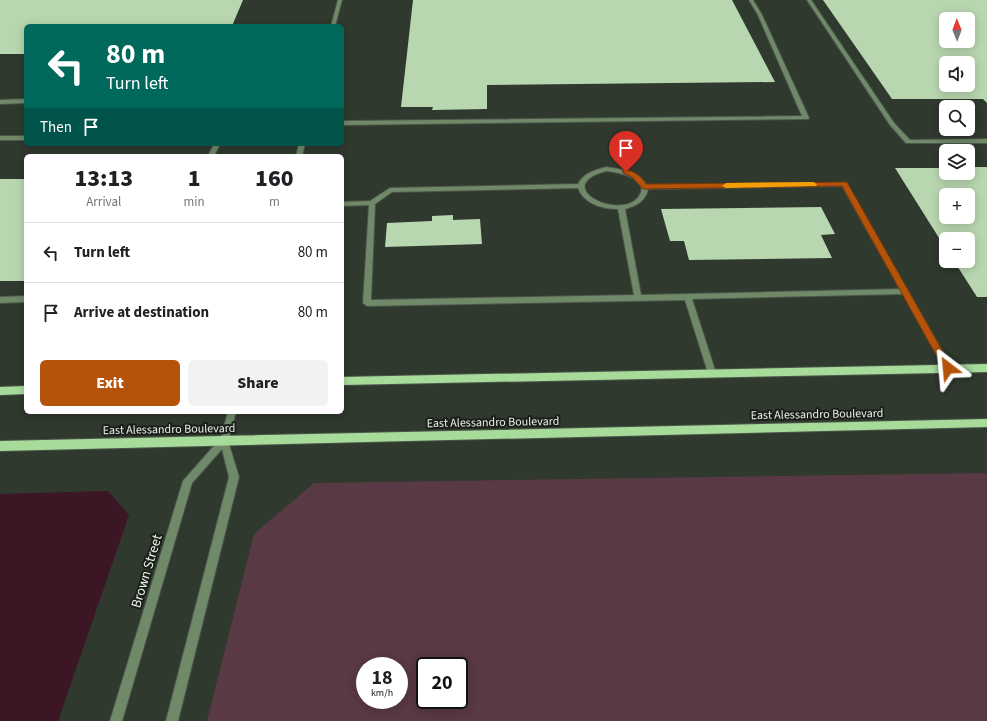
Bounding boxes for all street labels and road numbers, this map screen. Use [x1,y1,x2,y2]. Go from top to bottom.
street label: East Alessandro Boulevard [751,405,883,424]
street label: East Alessandro Boulevard [427,413,559,432]
street label: East Alessandro Boulevard [103,420,235,439]
street label: Brown Street [126,532,168,611]

